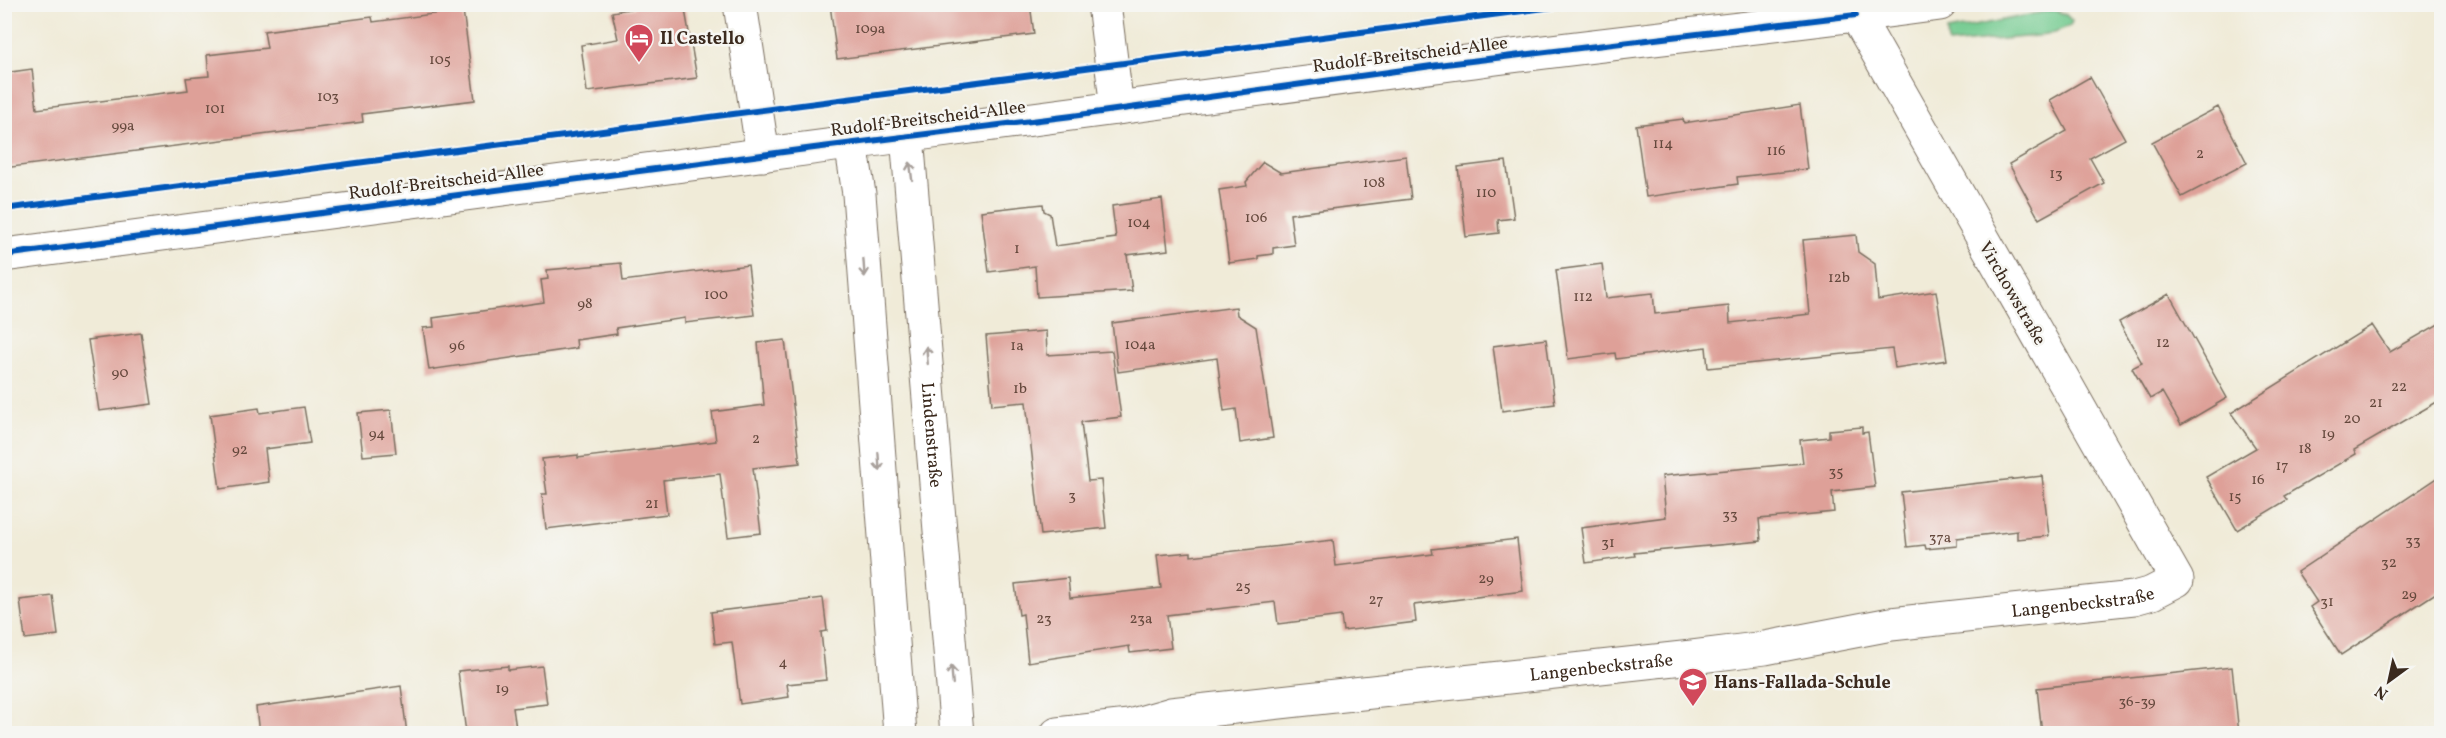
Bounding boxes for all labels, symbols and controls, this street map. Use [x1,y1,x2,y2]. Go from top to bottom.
house number: 109a [855,19,885,40]
hotel icon: Il Castello [623,22,655,64]
place label: Il Castello [660,27,745,52]
street label: Rudolf-Breitscheid-Allee [1311,31,1509,80]
house number: 105 [429,50,451,71]
house number: 103 [317,87,339,108]
street label: Rudolf-Breitscheid-Allee [829,95,1027,144]
house number: 101 [205,99,225,120]
house number: 99a [111,116,135,137]
house number: 114 [1653,134,1673,155]
house number: 116 [1766,141,1786,162]
house number: 2 [2196,144,2204,165]
street label: Rudolf-Breitscheid-Allee [347,158,545,207]
one-way arrow [905,162,916,182]
house number: 13 [2049,164,2063,185]
house number: 108 [1363,173,1385,194]
house number: 110 [1476,183,1496,204]
house number: 106 [1245,208,1267,229]
house number: 104 [1127,213,1151,234]
street label: Virchowstraße [1972,237,2051,350]
house number: 1 [1014,239,1020,260]
one-way arrow [859,257,870,277]
house number: 12b [1828,268,1850,289]
house number: 100 [704,285,728,306]
house number: 112 [1573,287,1593,308]
house number: 98 [577,294,593,315]
house number: 12 [2156,333,2170,354]
house number: 104a [1125,335,1155,356]
house number: 96 [449,336,465,357]
house number: 1a [1010,336,1024,357]
one-way arrow [921,346,932,366]
house number: 90 [111,363,129,384]
house number: 22 [2391,377,2407,398]
house number: 1b [1013,379,1027,400]
street label: Lindenstraße [914,381,947,489]
house number: 21 [2369,393,2383,414]
house number: 20 [2344,409,2360,430]
house number: 94 [369,424,385,445]
house number: 19 [2321,424,2335,445]
house number: 2 [752,429,760,450]
house number: 18 [2298,439,2312,460]
house number: 92 [232,440,248,461]
one-way arrow [874,452,885,472]
house number: 17 [2275,456,2289,477]
house number: 35 [1829,462,1843,483]
house number: 16 [2251,470,2265,491]
house number: 3 [1068,486,1076,507]
house number: 15 [2228,487,2242,508]
house number: 21 [645,494,659,515]
house number: 33 [1722,505,1738,526]
house number: 37a [1929,528,1951,549]
house number: 33 [2405,531,2421,552]
house number: 31 [1601,533,1615,554]
house number: 32 [2381,553,2397,574]
house number: 29 [1478,569,1494,590]
house number: 25 [1235,577,1251,598]
street label: Langenbeckstraße [2010,582,2158,625]
house number: 29 [2401,585,2417,606]
house number: 27 [1369,590,1383,611]
house number: 31 [2320,592,2334,613]
house number: 23 [1036,609,1052,630]
house number: 23a [1130,609,1152,630]
street label: Langenbeckstraße [1529,648,1674,689]
north arrow [2359,651,2419,711]
house number: 4 [779,653,788,674]
one-way arrow [947,666,958,686]
school or university icon: Hans-Fallada-Schule [1677,666,1709,708]
place label: Hans-Fallada-Schule [1714,671,1891,696]
house number: 19 [495,679,509,700]
text: N [2371,679,2393,704]
house number: 36-39 [2118,692,2156,713]

